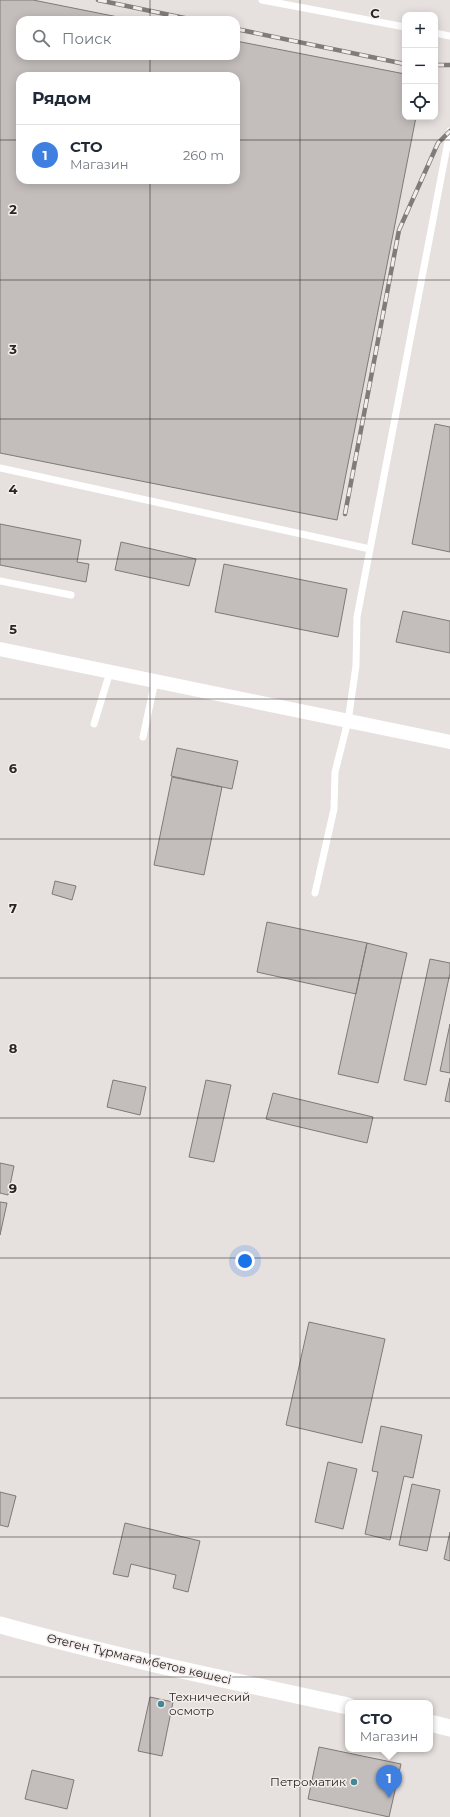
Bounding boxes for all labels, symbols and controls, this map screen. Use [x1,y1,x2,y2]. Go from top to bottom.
text: C [370,5,380,21]
map controls [402,12,438,120]
button: + [402,12,438,48]
search box [16,16,240,60]
icon: search [30,27,52,49]
text: Поиск [62,29,111,48]
button: − [402,48,438,84]
button: locate [402,84,438,120]
text: Рядом [32,88,91,108]
text: СТО [70,137,103,156]
text: 1 [42,147,48,163]
text: 260 m [183,147,224,163]
text: Магазин [70,156,129,172]
text: 2 [9,201,17,217]
text: 3 [8,341,17,357]
text: 4 [9,481,18,497]
text: 5 [9,621,17,637]
text: 6 [9,760,18,776]
text: 7 [9,900,17,916]
text: 8 [9,1040,18,1056]
text: 9 [9,1180,17,1196]
your location [235,1251,255,1271]
street label: Өтеген Тұрмағамбетов көшесі [45,1630,233,1687]
place label: Технический осмотр [169,1689,250,1718]
marker: Технический осмотр [156,1699,166,1709]
popup [345,1700,433,1752]
text: СТО [360,1709,392,1728]
text: Магазин [360,1728,418,1744]
pin: 1 [376,1765,402,1798]
place label: Петроматик [270,1774,346,1789]
marker: Петроматик [349,1777,359,1787]

